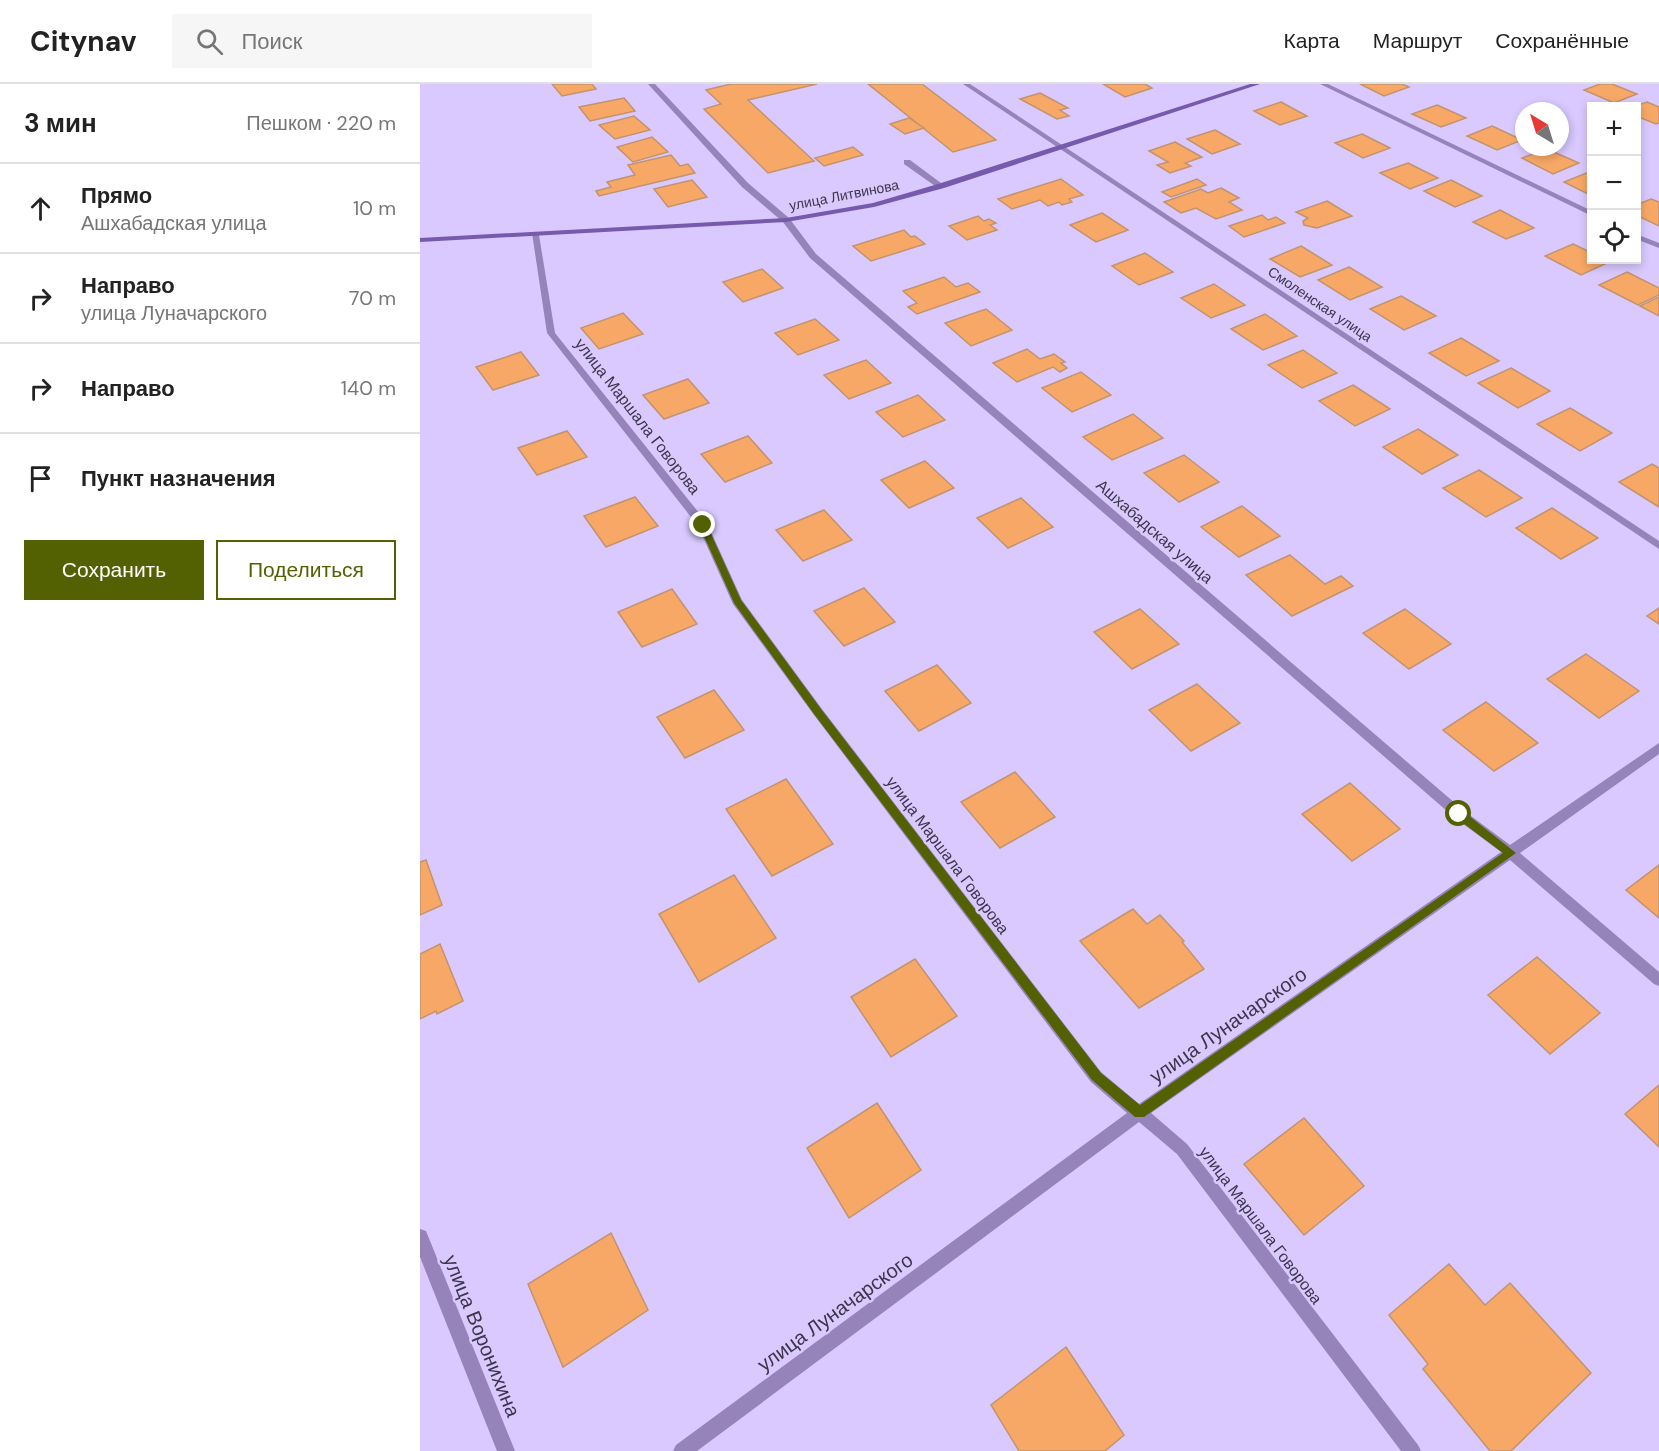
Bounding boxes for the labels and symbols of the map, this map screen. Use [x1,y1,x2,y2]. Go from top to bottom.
north arrow [1515,102,1569,156]
street label: улица Литвинова [788,175,901,214]
street label: Смоленская улица [1264,262,1376,346]
street label: улица Маршала Говорова [570,334,705,499]
street label: Ашхабадская улица [1092,475,1218,588]
route end [689,511,715,537]
street label: улица Маршала Говорова [881,772,1014,939]
route start [1445,800,1471,826]
street label: улица Луначарского [1144,961,1312,1089]
street label: улица Маршала Говорова [1194,1142,1327,1309]
street label: улица Луначарского [752,1247,918,1377]
street label: улица Воронихина [438,1251,527,1422]

